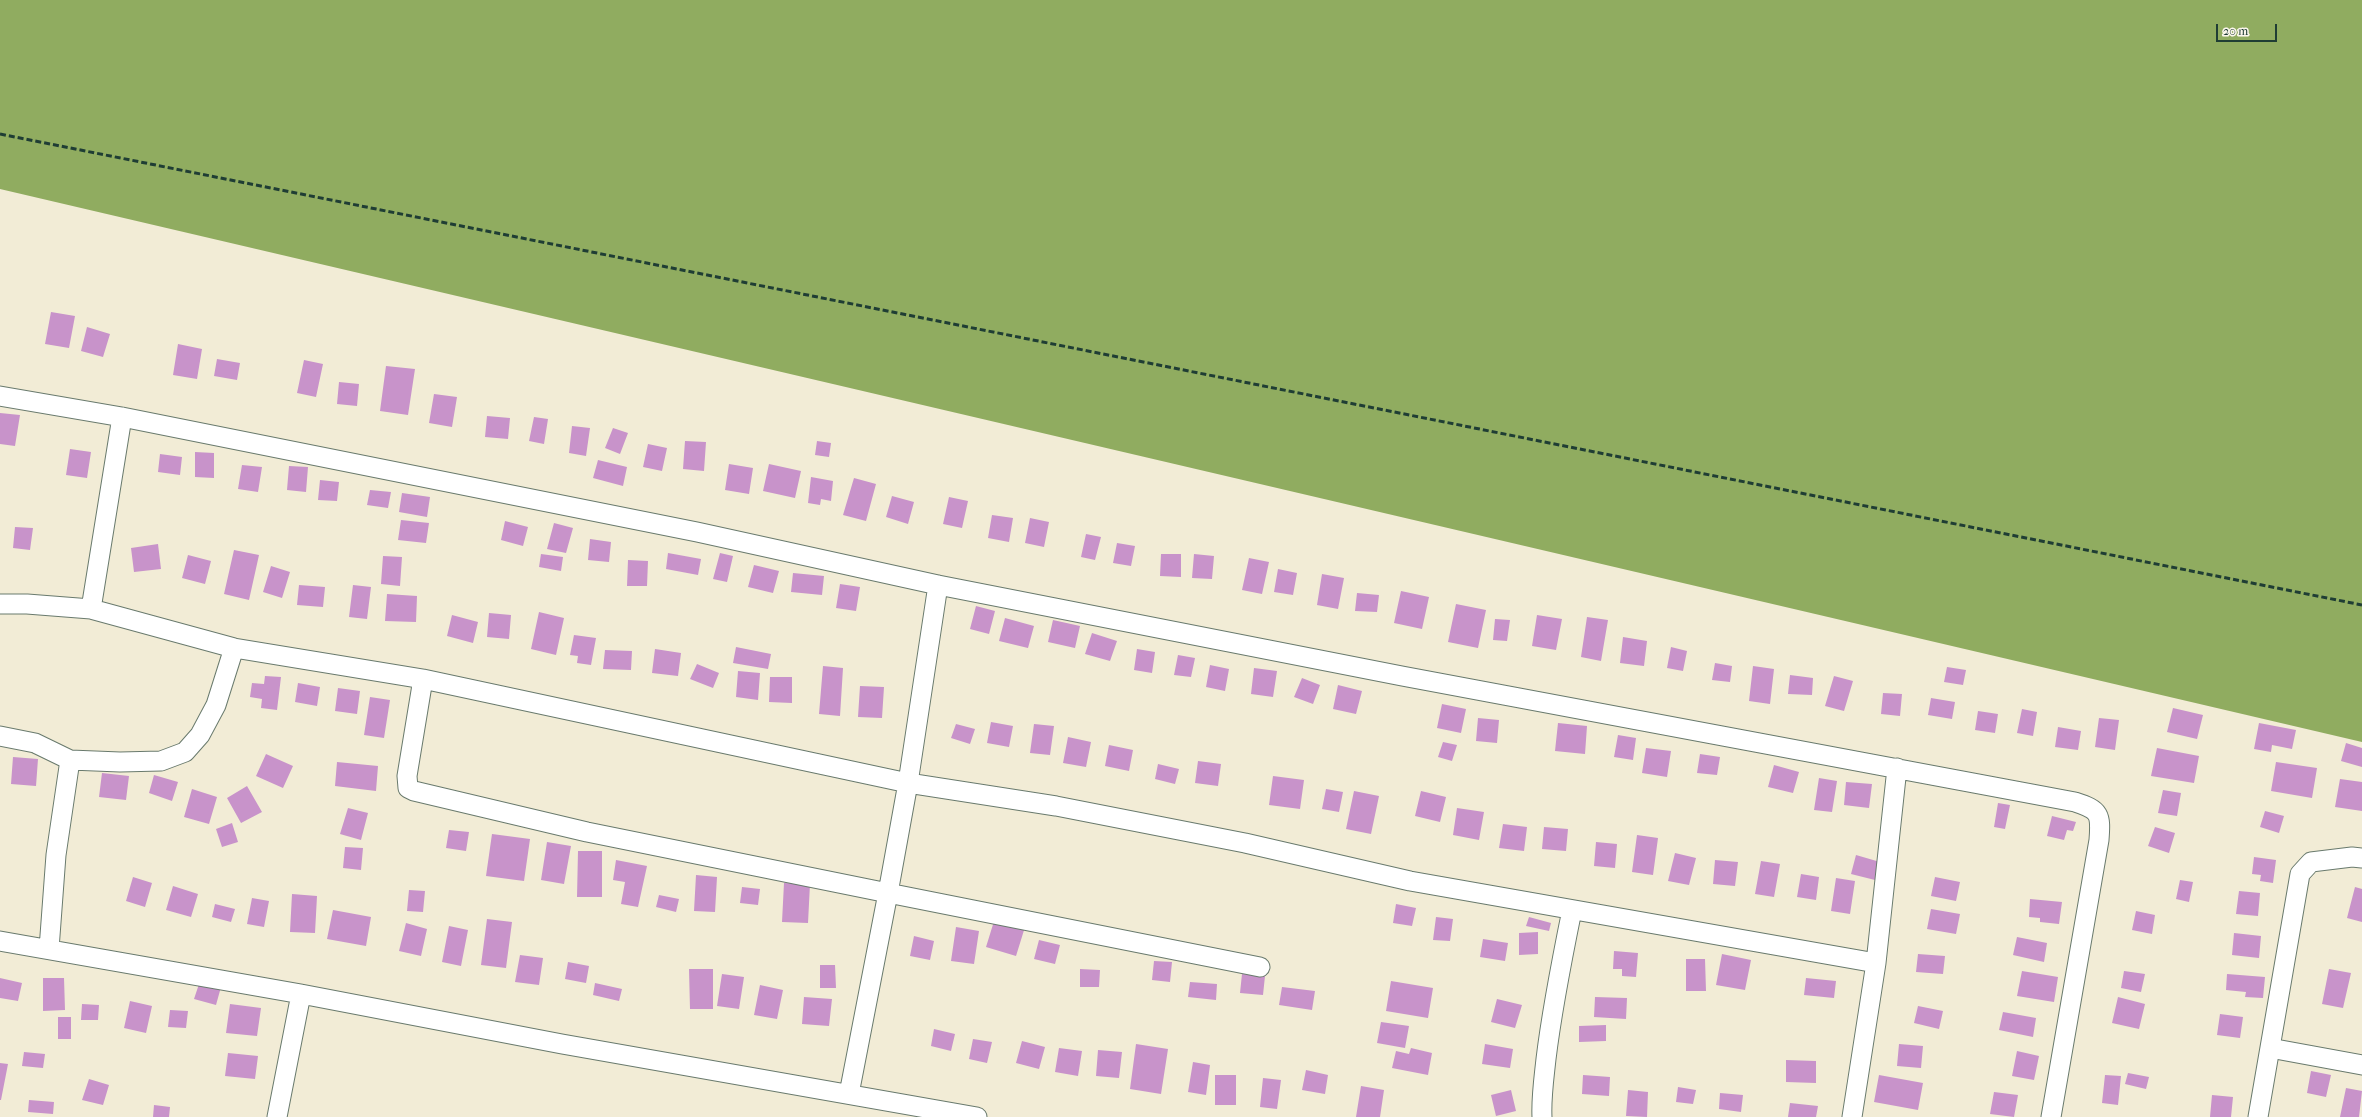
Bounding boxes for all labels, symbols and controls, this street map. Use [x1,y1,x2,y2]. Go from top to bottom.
scale bar [2218,16,2279,42]
text: 20 m [2223,24,2248,38]

